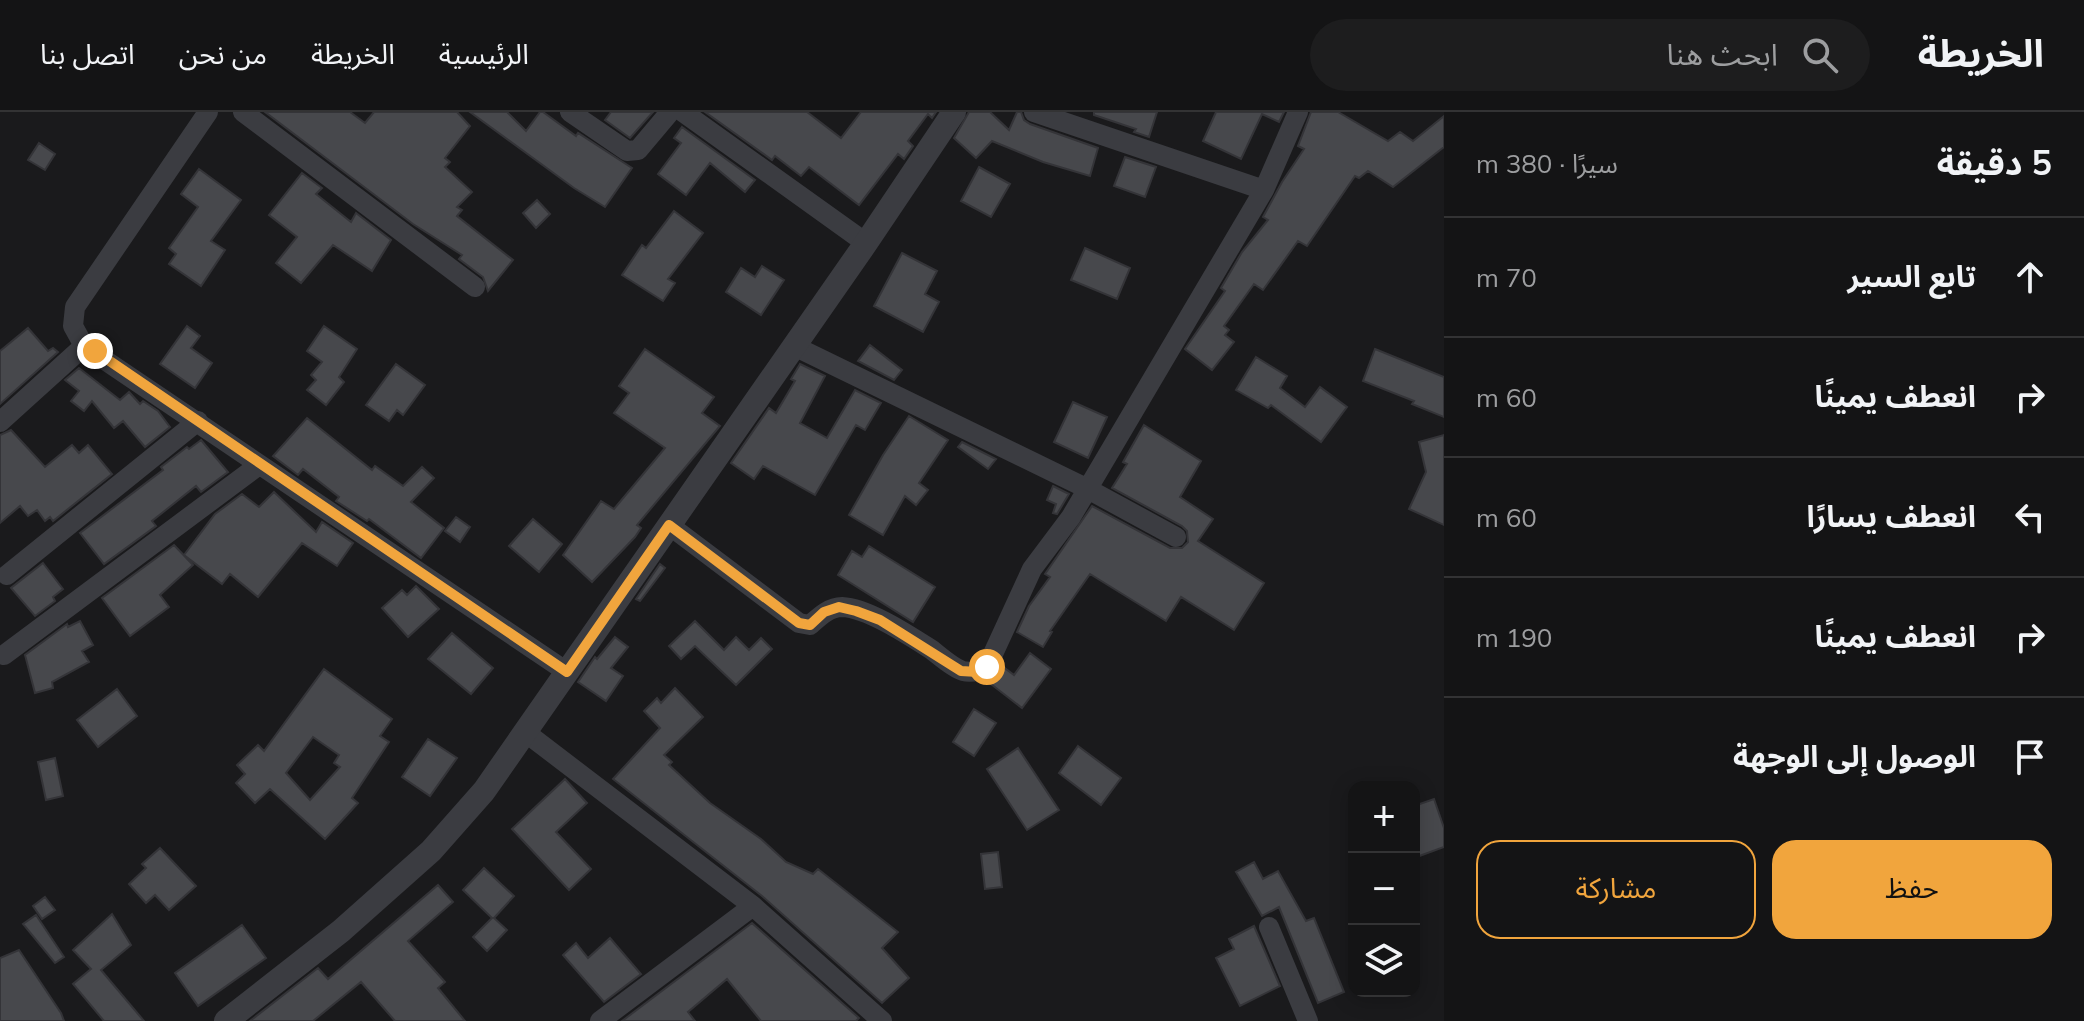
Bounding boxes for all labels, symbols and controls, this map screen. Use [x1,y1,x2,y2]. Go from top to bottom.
search box [1310,19,1870,91]
text: الخريطة [1918,29,2044,77]
icon: search [1798,33,1842,77]
text: ابحث هنا [1667,35,1778,73]
text: اتصل بنا [40,36,135,71]
text: من نحن [179,36,267,71]
text: الخريطة [311,36,395,71]
text: الرئيسية [439,36,529,71]
text: 5 دقيقة [1937,141,2052,184]
text: سيرًا · 380 m [1476,147,1618,180]
icon: ahead [2008,255,2052,299]
text: تابع السير [1847,257,1976,295]
text: 70 m [1476,261,1537,294]
route end [77,333,113,369]
icon: right [2008,375,2052,419]
text: انعطف يمينًا [1814,377,1976,415]
text: 60 m [1476,381,1537,414]
icon: left [2008,495,2052,539]
text: انعطف يسارًا [1807,497,1976,535]
text: 60 m [1476,501,1537,534]
icon: right [2008,615,2052,659]
text: انعطف يمينًا [1814,617,1976,655]
text: 190 m [1476,621,1552,654]
route start [969,649,1005,685]
icon: arrive [2008,735,2052,779]
text: الوصول إلى الوجهة [1733,737,1976,775]
map controls [1348,781,1420,997]
button: + [1348,781,1420,853]
button: مشاركة [1476,840,1756,939]
button: حفظ [1772,840,2052,939]
button: − [1348,853,1420,925]
button: layers [1348,925,1420,997]

